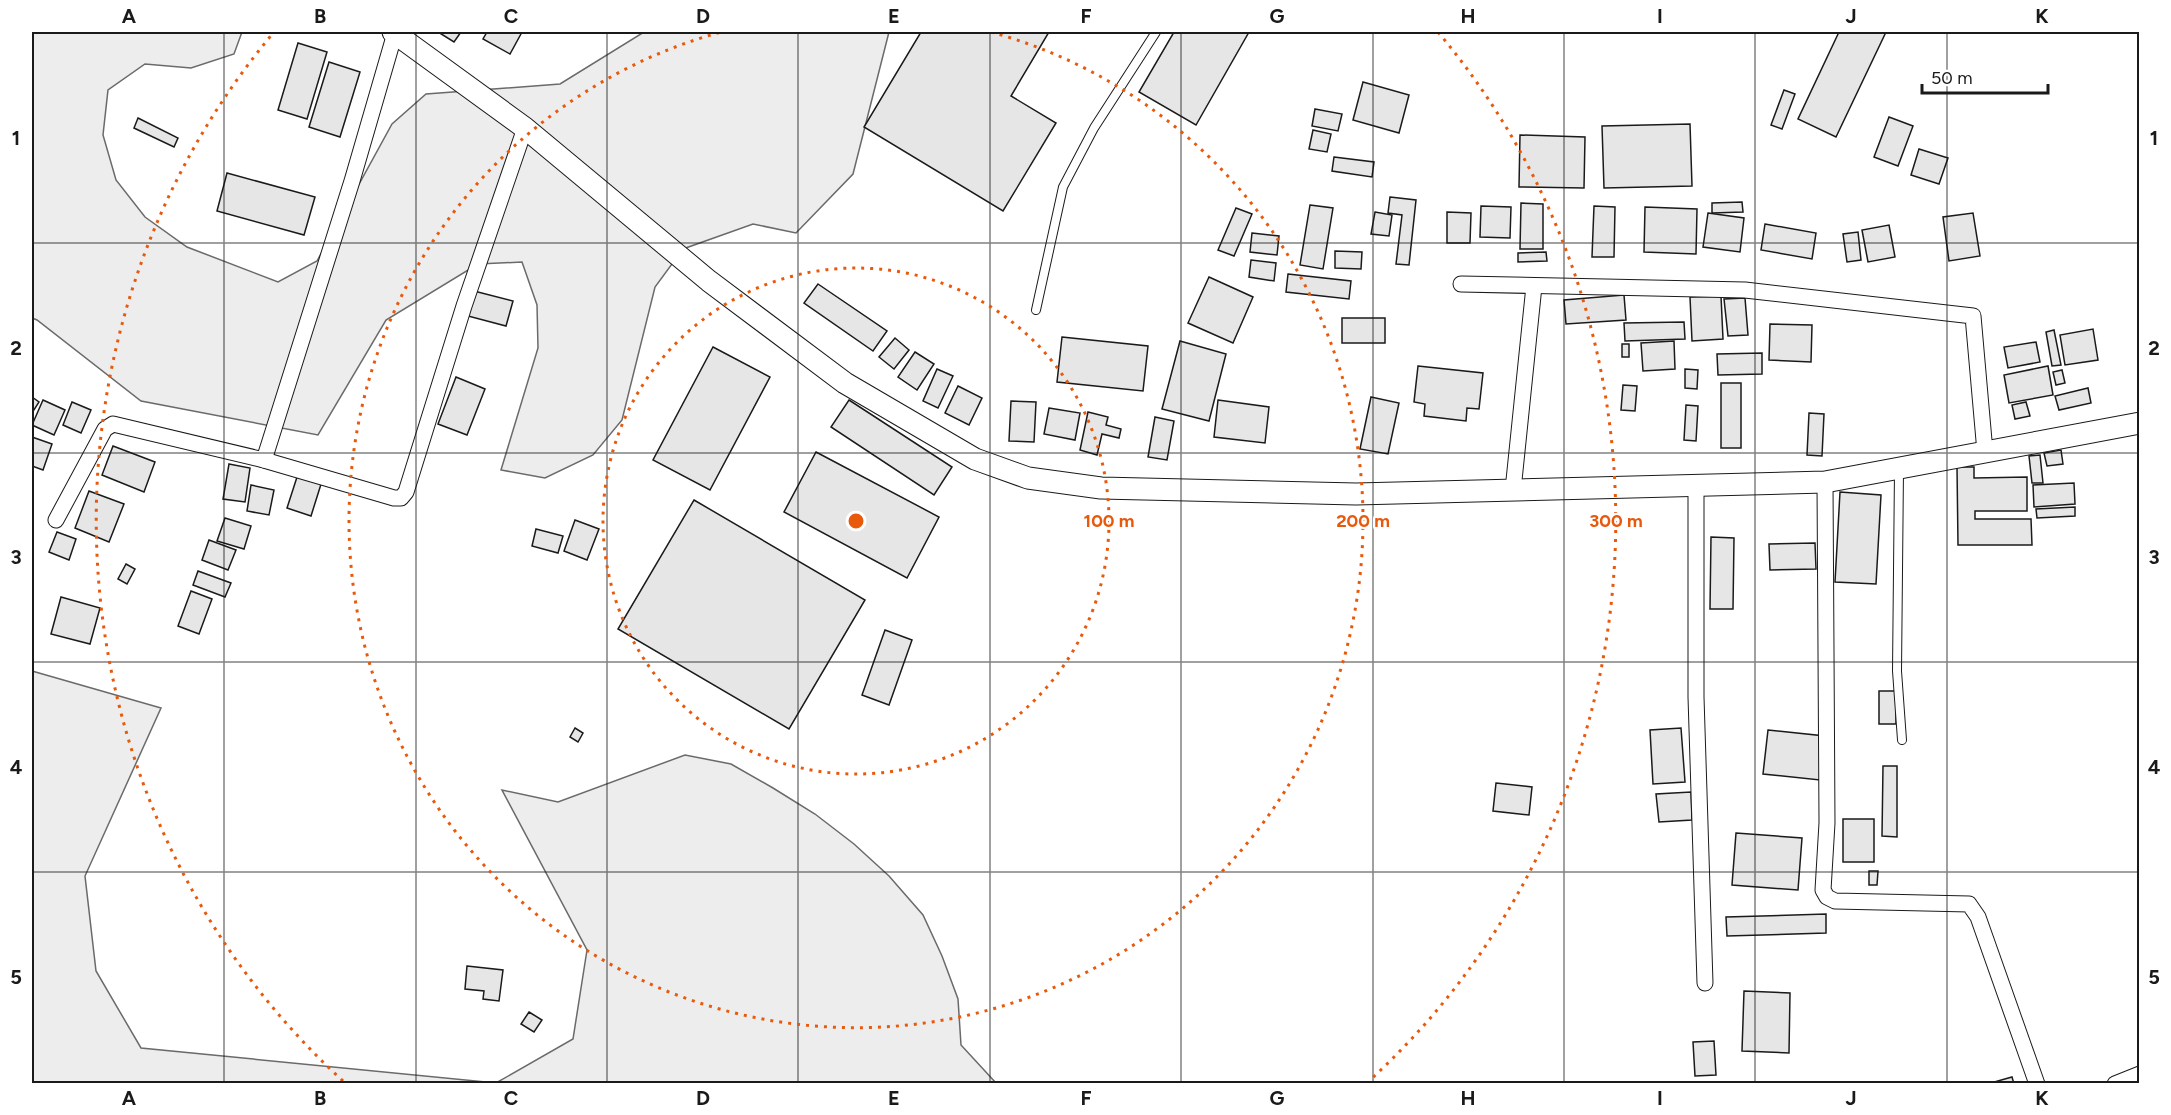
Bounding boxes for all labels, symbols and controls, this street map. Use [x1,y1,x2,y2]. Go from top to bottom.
text: A [122,4,137,28]
text: B [314,4,326,28]
text: C [504,4,518,28]
text: D [696,4,710,28]
text: E [888,4,900,28]
text: F [1080,4,1092,28]
text: G [1270,4,1285,28]
text: H [1461,4,1476,28]
text: I [1657,4,1663,28]
text: J [1845,4,1857,28]
text: K [2035,4,2049,28]
scale bar [1922,57,2048,95]
text: 50 m [1931,67,1973,89]
text: 1 [12,126,20,150]
text: 1 [2150,126,2158,150]
text: 2 [10,336,22,360]
text: 2 [2148,336,2160,360]
text: 100 m [1084,510,1134,532]
text: 200 m [1336,510,1390,532]
text: 300 m [1589,510,1643,532]
centre of rings [846,511,866,531]
text: 3 [10,545,22,569]
text: 3 [2148,545,2160,569]
text: 4 [10,755,23,779]
text: 4 [2148,755,2161,779]
text: 5 [10,965,22,989]
text: 5 [2148,965,2160,989]
text: A [122,1086,137,1110]
text: B [314,1086,326,1110]
text: C [504,1086,518,1110]
text: D [696,1086,710,1110]
text: E [888,1086,900,1110]
text: F [1080,1086,1092,1110]
text: G [1270,1086,1285,1110]
text: H [1461,1086,1476,1110]
text: I [1657,1086,1663,1110]
text: J [1845,1086,1857,1110]
text: K [2035,1086,2049,1110]

